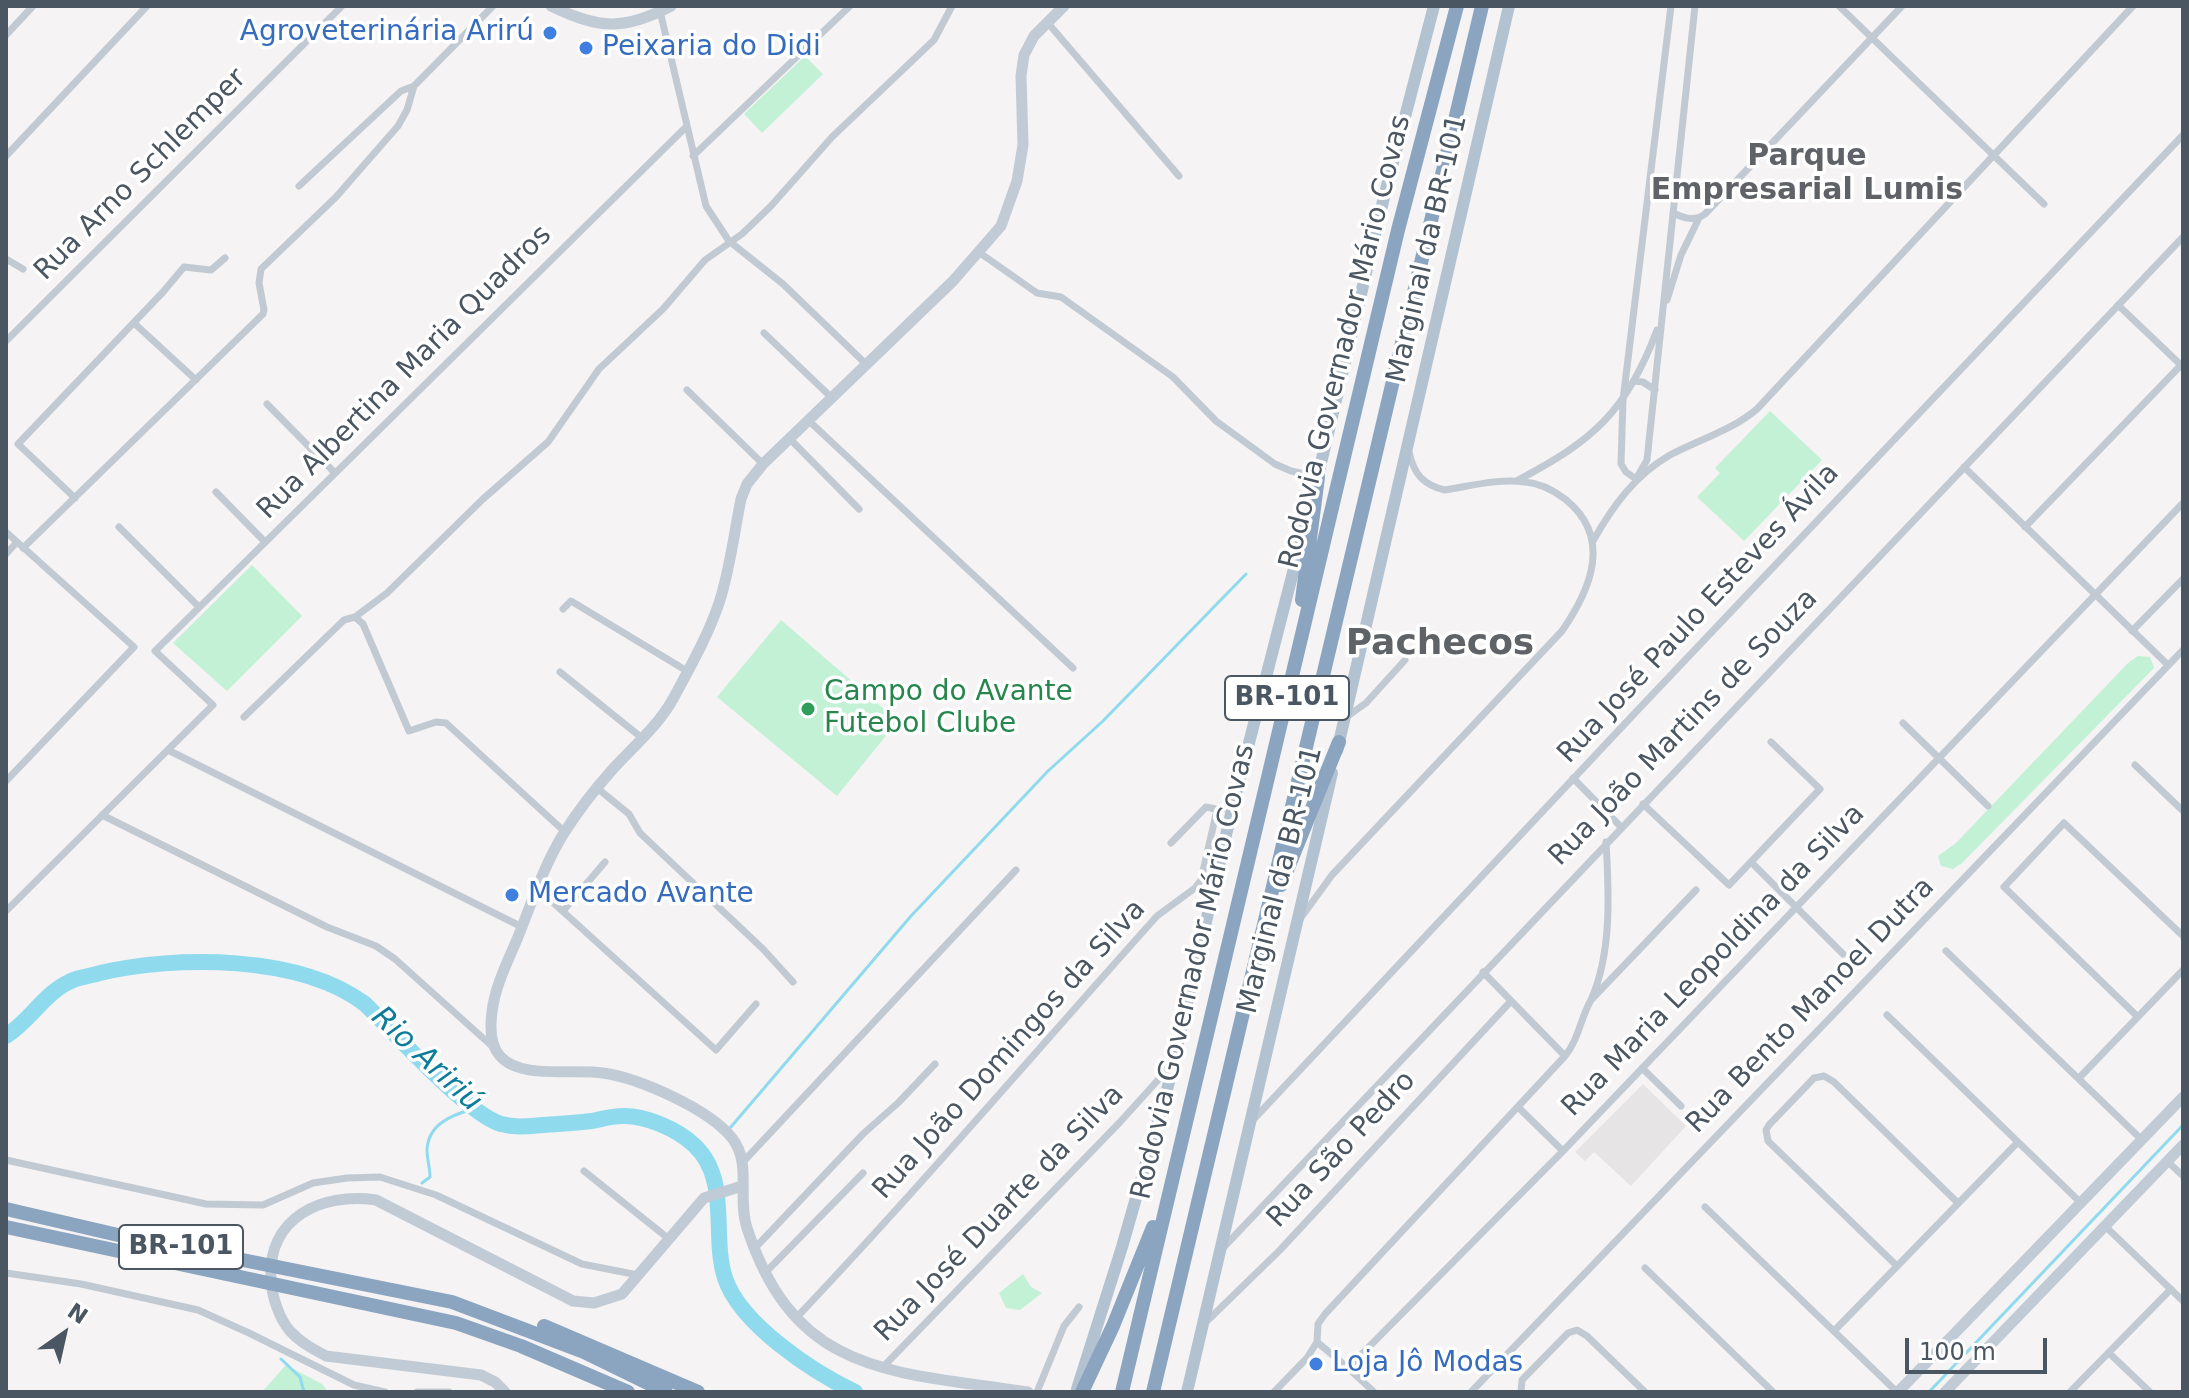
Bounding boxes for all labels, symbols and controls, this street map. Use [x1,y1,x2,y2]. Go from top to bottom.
place label: Agroveterinária Arirú [240,16,534,50]
marker: Agroveterinária Arirú [541,24,559,42]
place label: Peixaria do Didi [602,31,821,65]
marker: Peixaria do Didi [577,39,595,57]
street label: Rua Arno Schlemper [28,62,254,288]
street label: Rodovia Governador Mário Covas [1273,112,1419,572]
street label: Marginal da BR-101 [1381,112,1475,386]
district label: Parque Empresarial Lumis [1651,139,1963,210]
street label: Rua Albertina Maria Quadros [251,219,559,527]
street label: Rua José Paulo Esteves Ávila [1551,457,1847,771]
street label: Rua João Martins de Souza [1543,583,1825,873]
district label: Pachecos [1346,623,1534,667]
place label: Campo do Avante Futebol Clube [824,676,1073,742]
road number: BR-101 [1225,676,1349,720]
marker: Campo do Avante Futebol Clube [799,700,817,718]
street label: Rodovia Governador Mário Covas [1125,741,1263,1203]
street label: Marginal da BR-101 [1232,743,1330,1017]
street label: Rua Maria Leopoldina da Silva [1556,798,1872,1124]
street label: Rua Bento Manoel Dutra [1680,871,1942,1141]
place label: Mercado Avante [528,878,754,912]
marker: Mercado Avante [503,886,521,904]
street label: Rua João Domingos da Silva [867,893,1153,1207]
water label: Rio Aririú [363,1000,489,1120]
street label: Rua São Pedro [1261,1065,1423,1235]
street label: Rua José Duarte da Silva [868,1079,1132,1349]
road number: BR-101 [119,1225,243,1269]
north arrow [24,1294,104,1374]
text: N [63,1298,92,1329]
scale bar [1909,1322,2051,1372]
text: 100 m [1919,1338,1996,1366]
place label: Loja Jô Modas [1332,1347,1523,1381]
marker: Loja Jô Modas [1307,1355,1325,1373]

